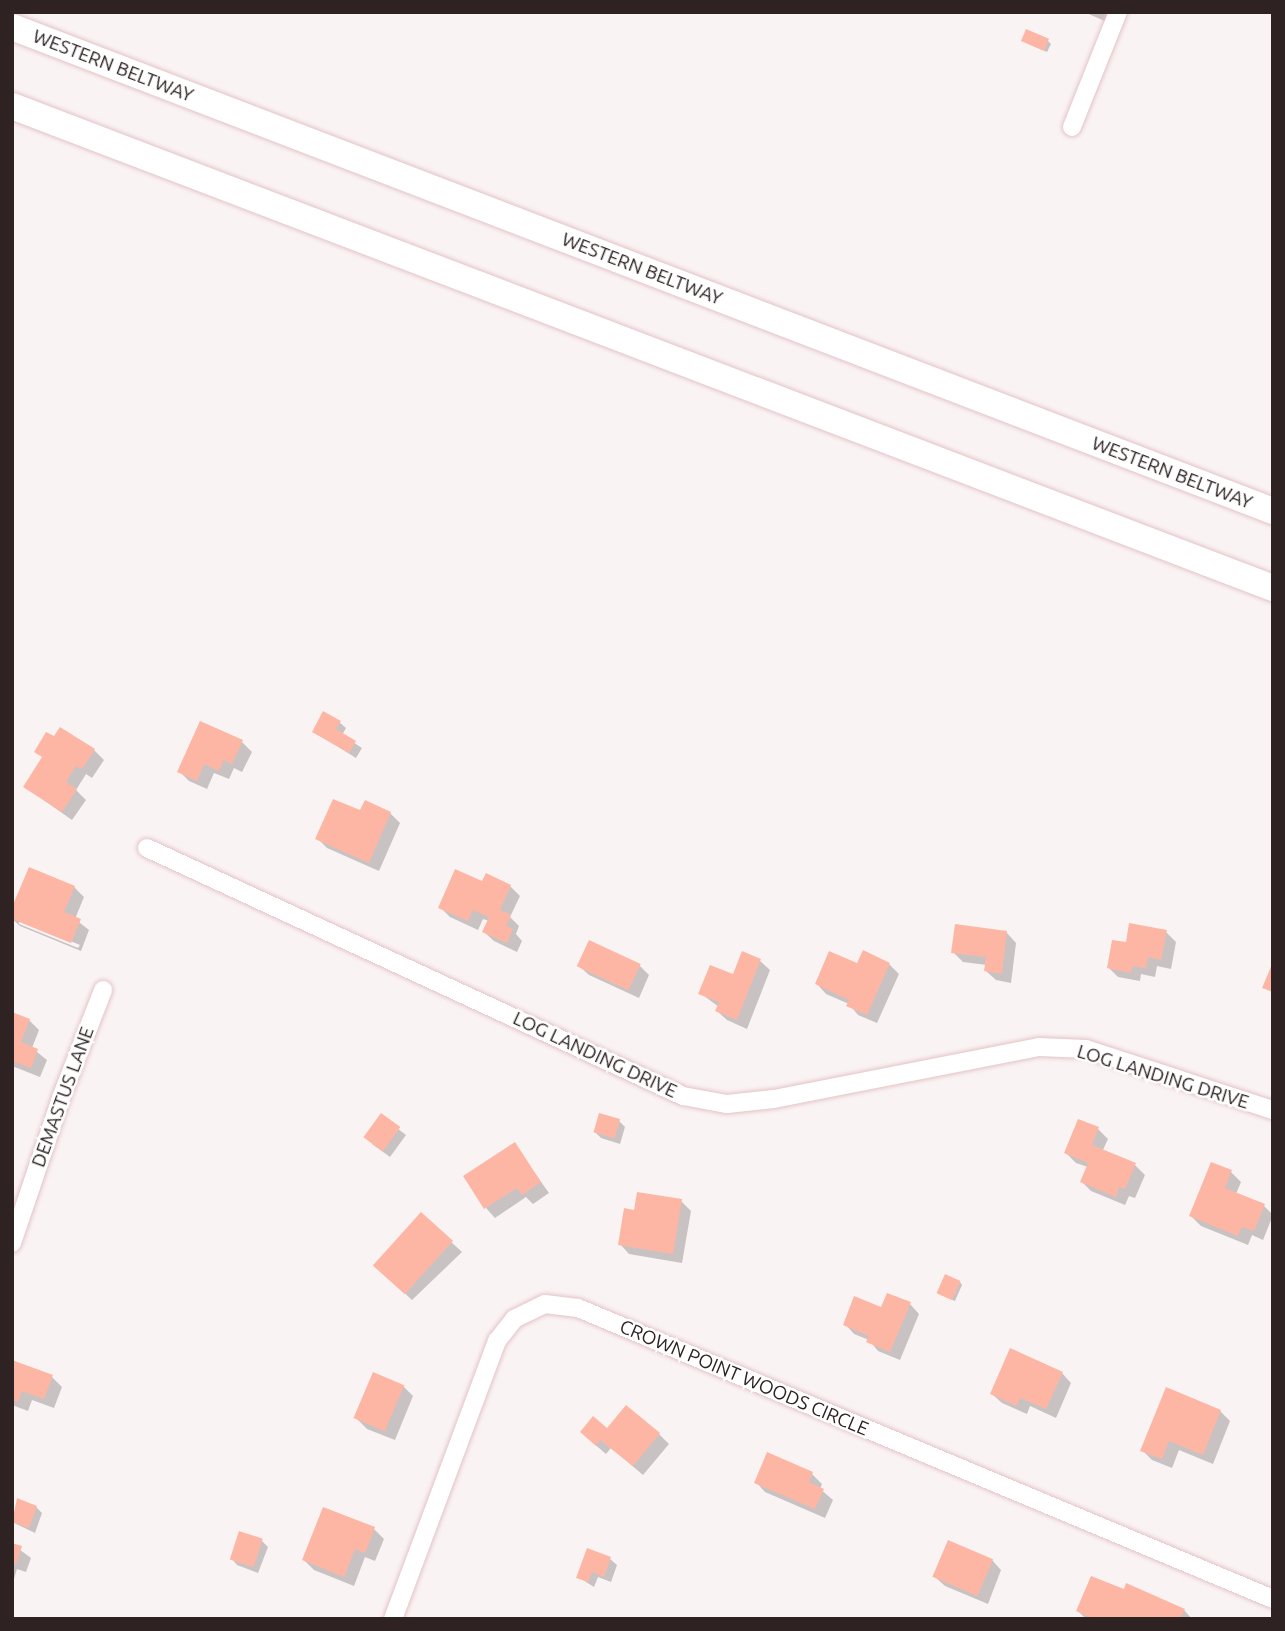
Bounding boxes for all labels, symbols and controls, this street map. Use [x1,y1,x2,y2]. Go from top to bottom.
street label: WESTERN BELTWAY [30,25,196,107]
street label: WESTERN BELTWAY [559,228,725,310]
street label: WESTERN BELTWAY [1089,432,1255,514]
street label: LOG LANDING DRIVE [509,1007,681,1103]
street label: DEMASTUS LANE [27,1024,99,1170]
street label: LOG LANDING DRIVE [1074,1040,1252,1114]
street label: CROWN POINT WOODS CIRCLE [616,1315,872,1441]

